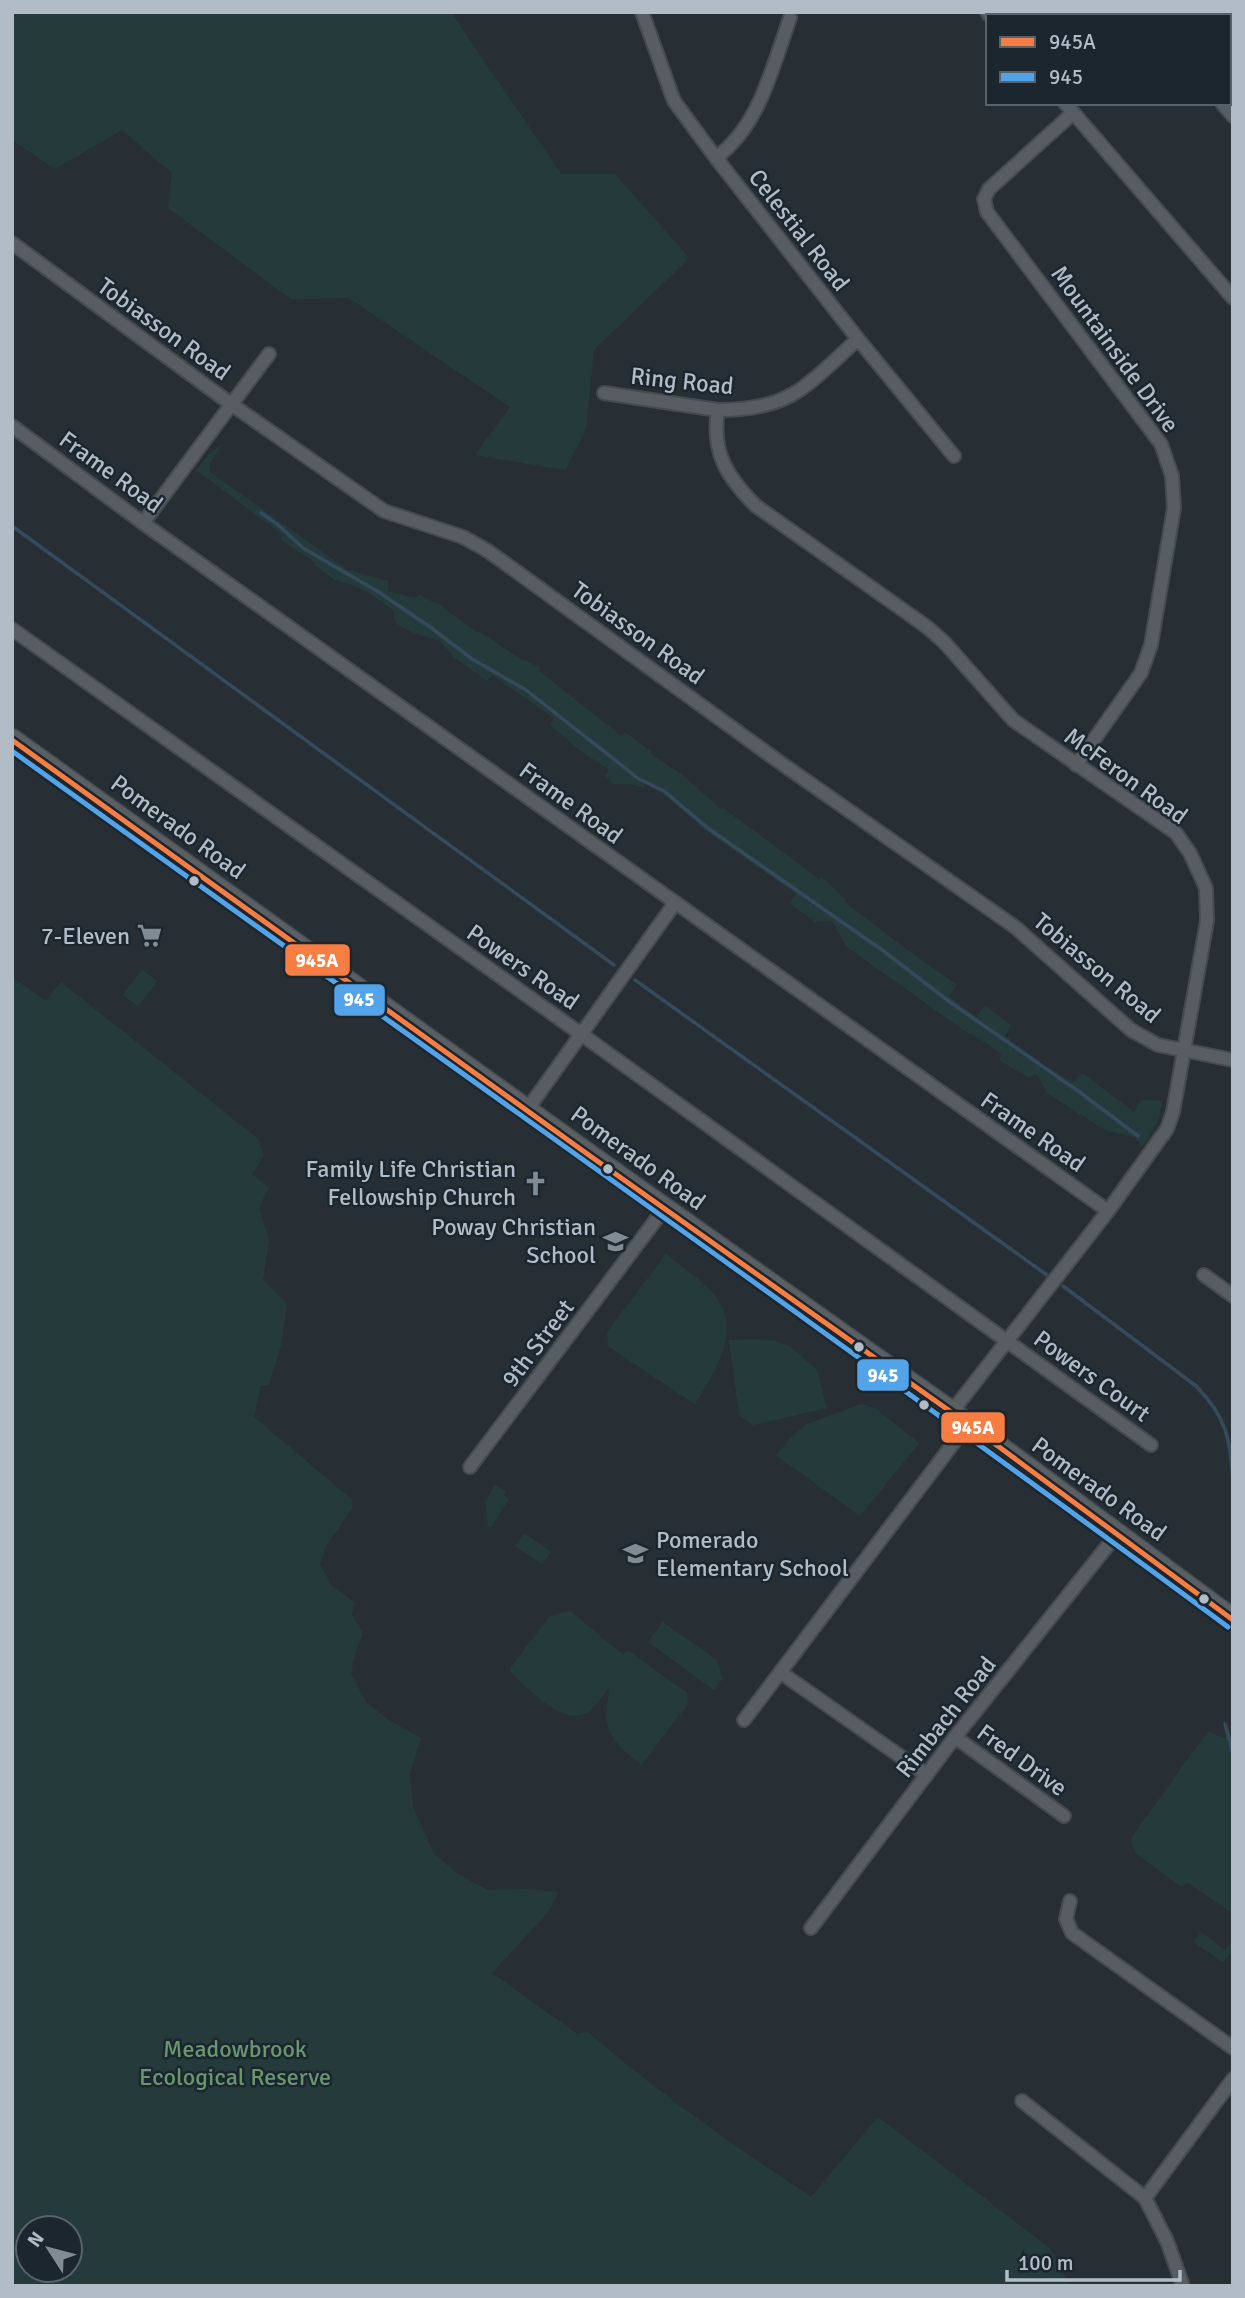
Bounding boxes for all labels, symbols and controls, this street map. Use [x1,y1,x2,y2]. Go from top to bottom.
legend [986,14,1231,105]
text: 945A [1049,29,1096,55]
text: 945 [1049,64,1083,90]
street label: Celestial Road [742,163,856,297]
street label: Mountainside Drive [1044,260,1186,438]
street label: Tobiasson Road [92,271,236,387]
street label: Ring Road [629,361,735,401]
street label: Frame Road [53,424,169,520]
street label: Tobiasson Road [566,575,710,691]
street label: McFeron Road [1058,721,1194,831]
street label: Frame Road [513,755,629,851]
street label: Pomerado Road [105,768,251,886]
unlabelled marker [187,874,201,888]
street label: Tobiasson Road [1027,906,1167,1030]
street label: Powers Road [461,917,585,1017]
place label: 7-Eleven [41,921,130,951]
supermarket icon: 7-Eleven [136,922,164,950]
line badge: 945A [284,943,351,977]
text: 945A [296,949,338,973]
line badge: 945 [333,983,386,1017]
text: 945 [344,988,374,1012]
street label: Frame Road [975,1085,1091,1179]
street label: Pomerado Road [565,1099,711,1217]
place label: Family Life Christian Fellowship Church [306,1154,516,1212]
unlabelled marker [601,1162,615,1176]
church icon: Family Life Christian Fellowship Church [522,1169,550,1197]
place label: Poway Christian School [431,1212,596,1270]
school or university icon: Poway Christian School [602,1227,630,1255]
street label: 9th Street [495,1293,581,1393]
street label: Powers Court [1028,1324,1156,1428]
unlabelled marker [852,1340,866,1354]
line badge: 945 [856,1358,910,1392]
text: 945 [868,1364,898,1388]
unlabelled marker [917,1398,931,1412]
line badge: 945A [940,1411,1006,1444]
text: 945A [952,1416,994,1440]
street label: Pomerado Road [1026,1430,1172,1548]
place label: Pomerado Elementary School [656,1525,849,1583]
school or university icon: Pomerado Elementary School [622,1540,650,1568]
unlabelled marker [1197,1592,1211,1606]
street label: Rimbach Road [889,1650,1003,1784]
street label: Fred Drive [971,1717,1073,1803]
park label: Meadowbrook Ecological Reserve [139,2034,331,2092]
north arrow [14,2214,84,2284]
text: N [22,2227,50,2252]
scale bar [1007,2238,1180,2282]
text: 100 m [1018,2250,1073,2276]

